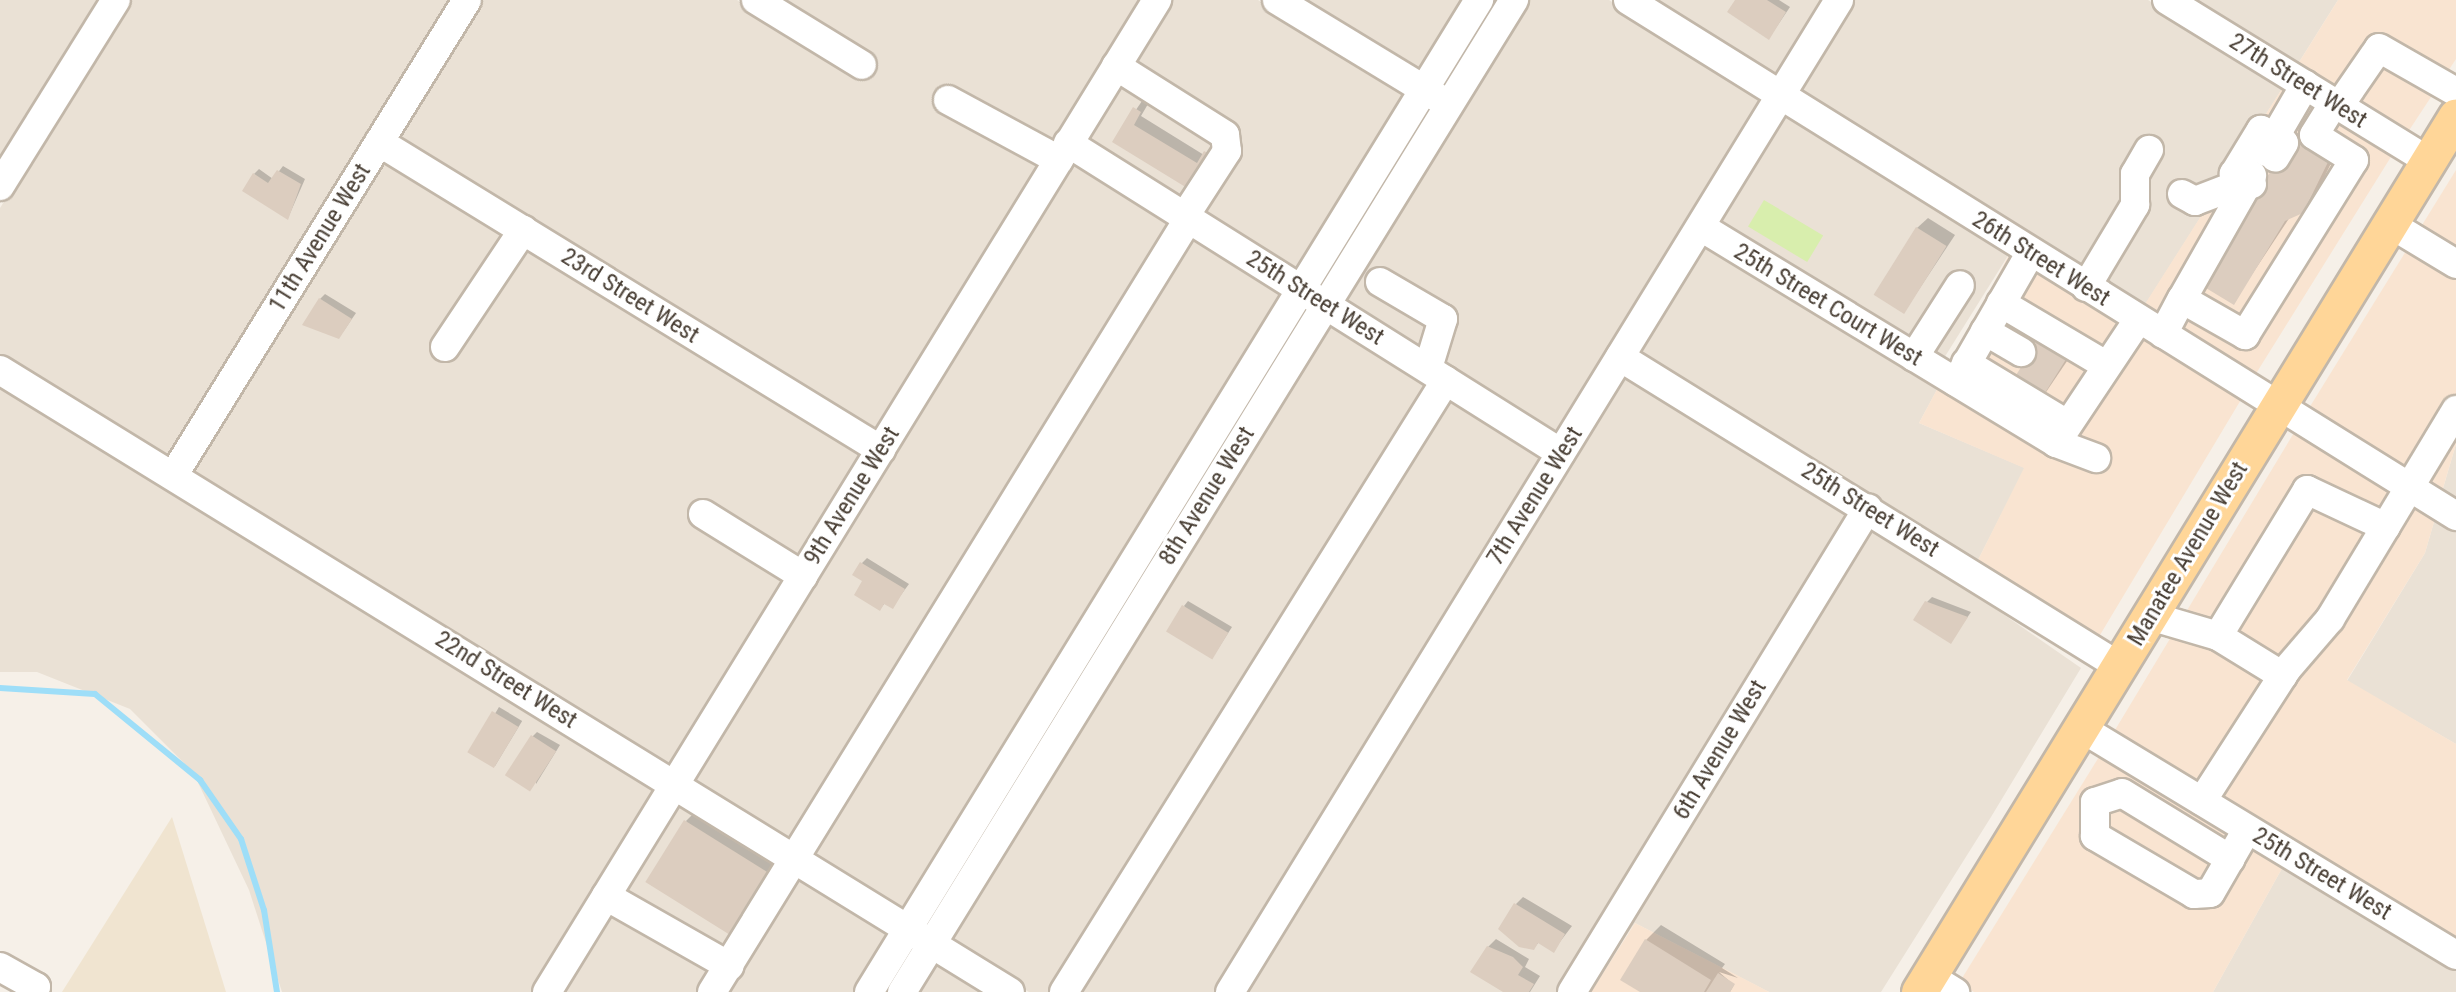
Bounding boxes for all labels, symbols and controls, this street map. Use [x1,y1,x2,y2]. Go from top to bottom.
street label: 27th Street West [2224,27,2372,135]
street label: 11th Avenue West [263,158,377,318]
street label: 26th Street West [1967,205,2115,313]
street label: 25th Street Court West [1729,237,1927,373]
street label: 23rd Street West [556,242,704,350]
street label: 25th Street West [1241,244,1389,352]
street label: 9th Avenue West [798,421,906,571]
street label: 8th Avenue West [1153,421,1261,571]
street label: 7th Avenue West [1481,421,1589,571]
street label: 25th Street West [1796,456,1944,564]
street label: Manatee Avenue West [2122,457,2254,651]
street label: 22nd Street West [430,625,582,735]
street label: 6th Avenue West [1667,675,1773,825]
street label: 25th Street West [2247,821,2397,927]

